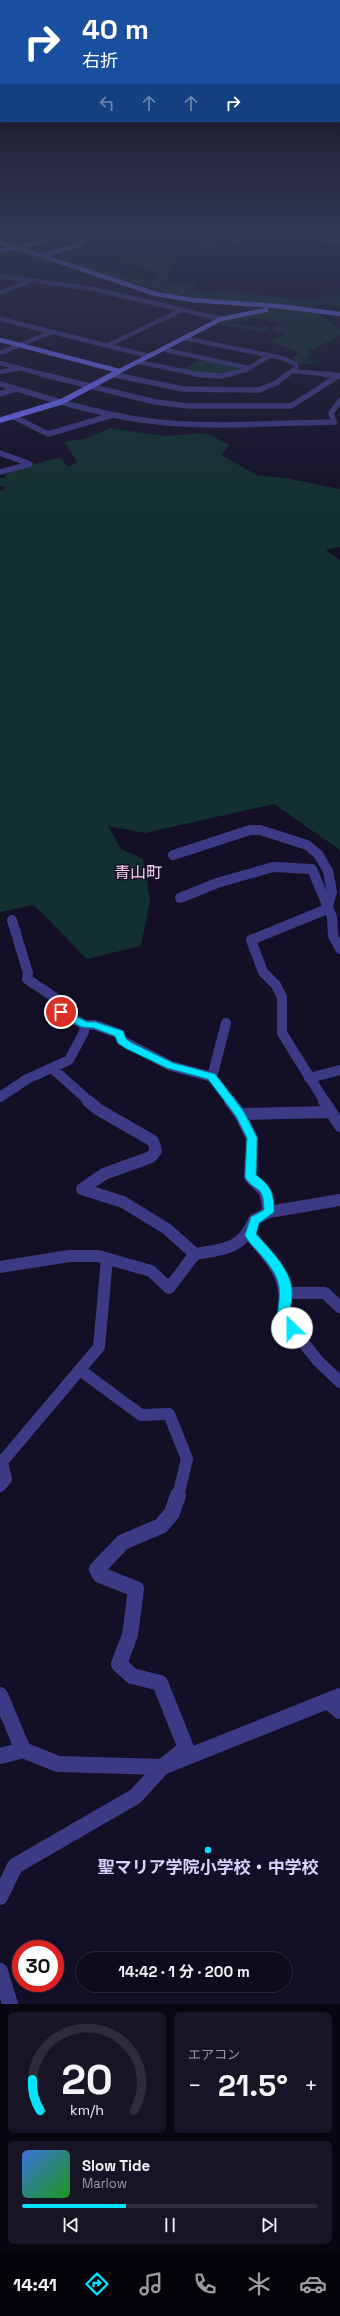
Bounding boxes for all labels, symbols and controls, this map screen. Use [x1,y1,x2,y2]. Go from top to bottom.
text: 40 m [82,11,149,47]
icon: right [16,16,68,68]
text: 右折 [82,49,118,72]
icon: left [96,92,118,114]
icon: ahead [138,92,160,114]
icon: ahead [180,92,202,114]
icon: right [222,92,244,114]
district label: 青山町 [114,862,162,883]
pin [44,995,78,1029]
icon: arrive [50,1001,72,1023]
position arrow [271,1307,313,1349]
marker: 聖マリア学院小学校・中学校 [203,1845,213,1855]
place label: 聖マリア学院小学校・中学校 [98,1856,319,1878]
speed limit sign: 30 [12,1940,64,1992]
text: 14:42 · 1 分 · 200 m [118,1962,250,1981]
text: エアコン [188,2046,240,2063]
text: 20 [61,2052,113,2105]
text: 21.5° [218,2066,288,2105]
text: − [188,2071,202,2099]
text: + [304,2071,318,2099]
text: km/h [70,2100,104,2118]
text: Slow Tide [82,2156,150,2175]
text: Marlow [82,2175,127,2192]
icon: previous [60,2214,82,2236]
icon: pause [159,2214,181,2236]
icon: next [258,2214,280,2236]
icon: directions [83,2270,111,2298]
icon: music [137,2270,165,2298]
icon: phone [191,2270,219,2298]
icon: climate [245,2270,273,2298]
icon: car [299,2270,327,2298]
text: 14:41 [13,2273,57,2296]

